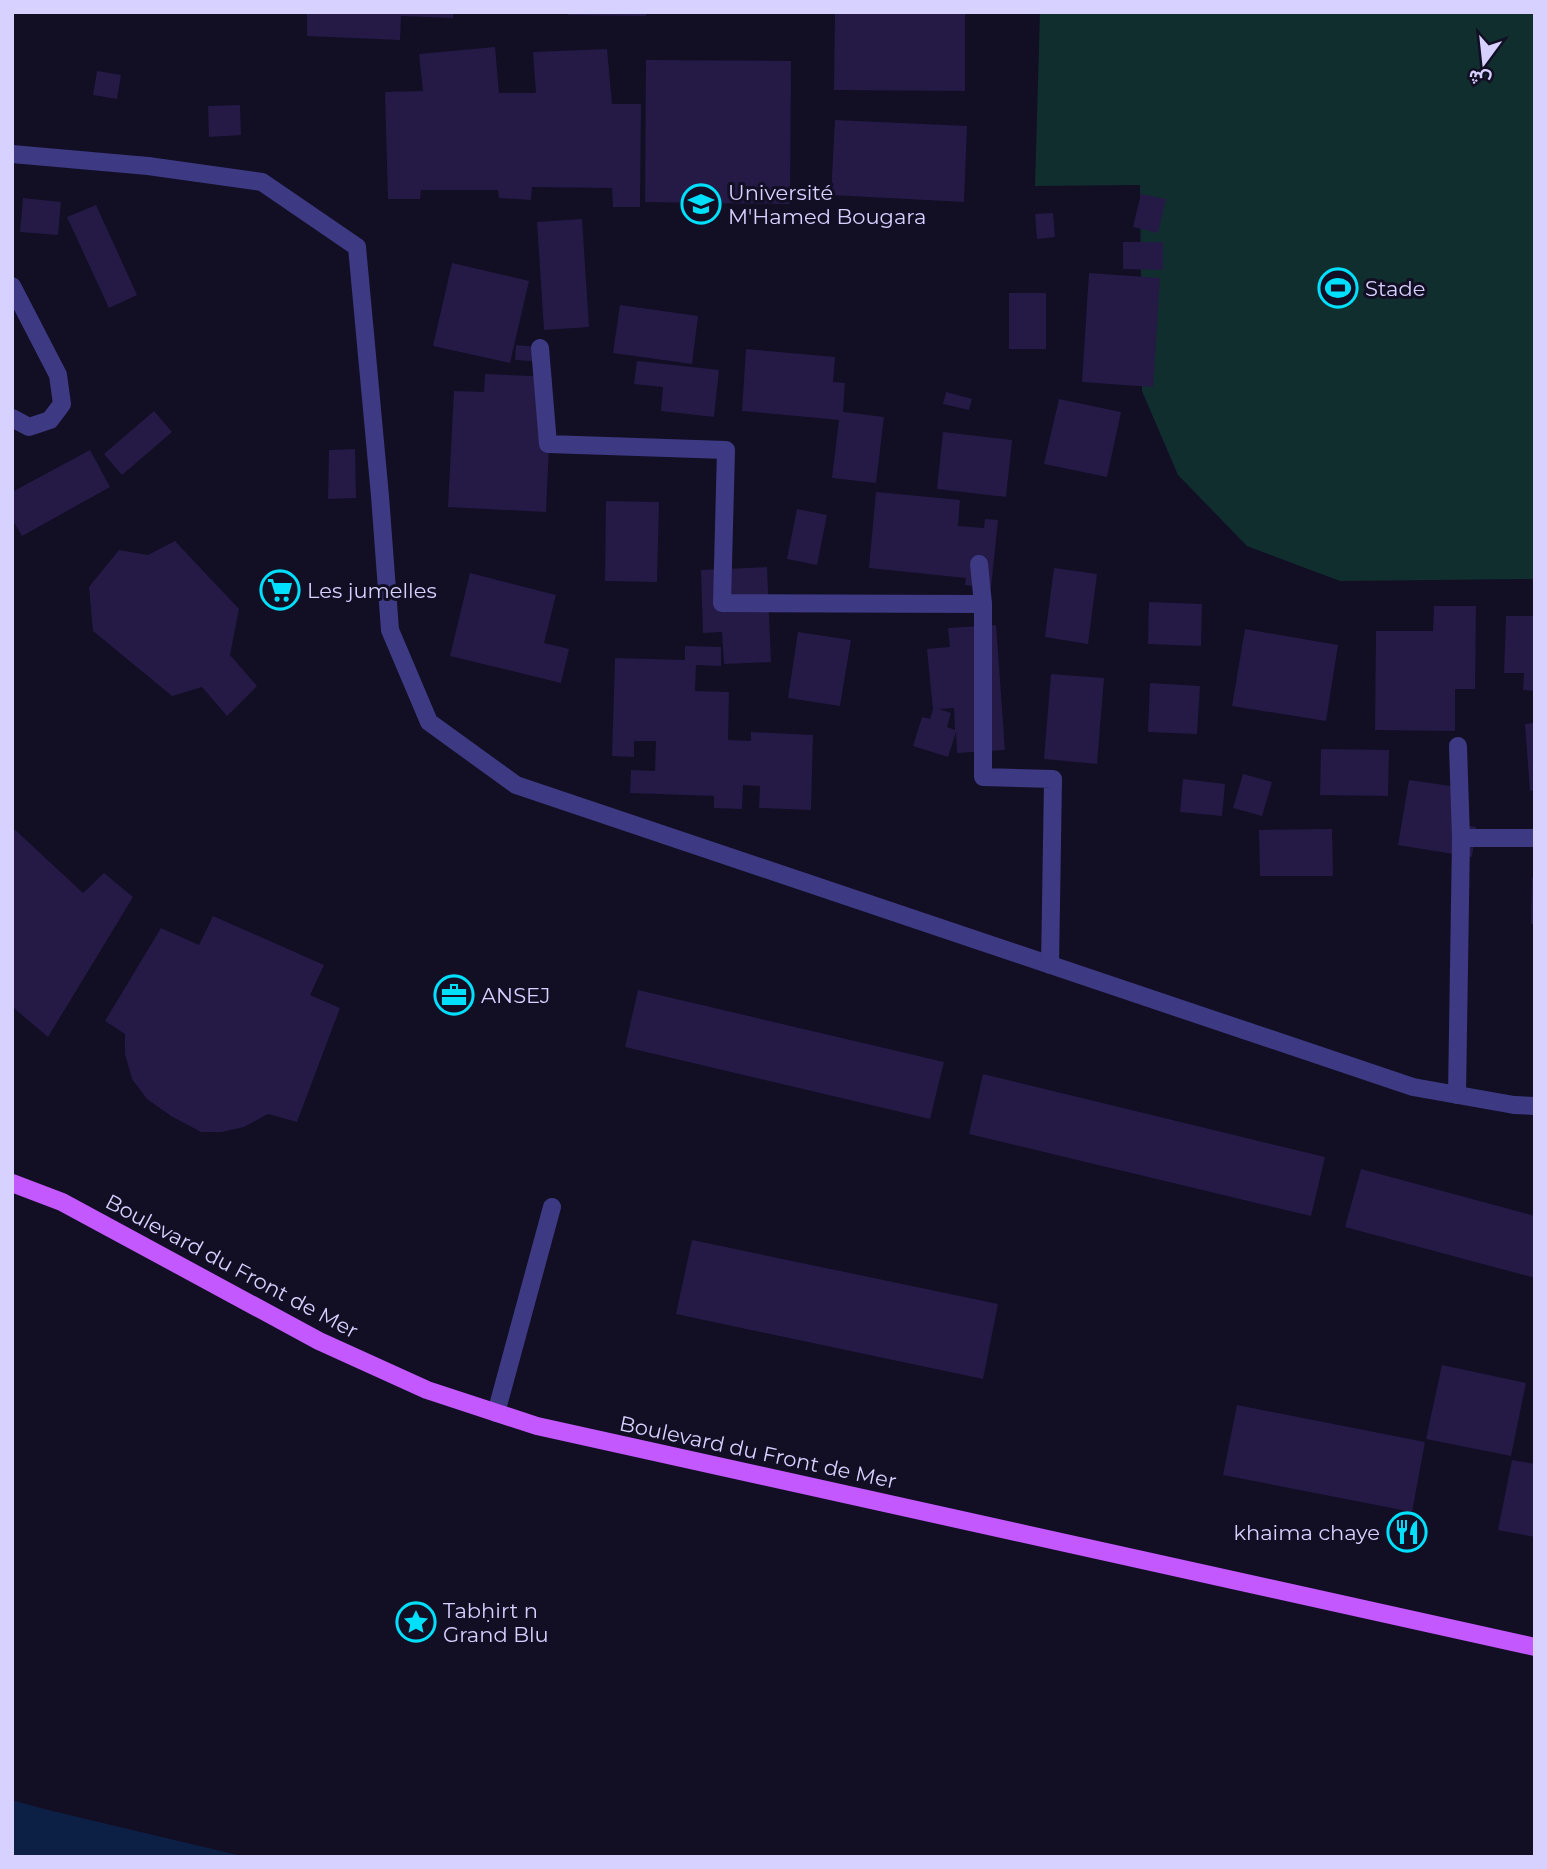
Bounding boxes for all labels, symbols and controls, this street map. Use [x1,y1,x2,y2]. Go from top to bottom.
north arrow [1449,28,1519,98]
text: ش [1466,65,1494,93]
place label: Université M'Hamed Bougara [728,180,926,229]
school or university icon: Université M'Hamed Bougara [680,183,722,225]
sports icon: Stade [1317,267,1359,309]
place label: Stade [1365,276,1425,301]
supermarket icon: Les jumelles [259,569,301,611]
place label: Les jumelles [307,578,437,603]
office icon: ANSEJ [433,974,475,1016]
place label: ANSEJ [481,983,551,1008]
street label: Boulevard du Front de Mer [101,1189,363,1343]
street label: Boulevard du Front de Mer [617,1410,899,1494]
restaurant icon: khaima chaye [1386,1511,1428,1553]
place label: khaima chaye [1233,1520,1380,1545]
place label: Tabḥirt n Grand Blu [443,1598,549,1647]
place icon: Tabḥirt n Grand Blu [395,1601,437,1643]

